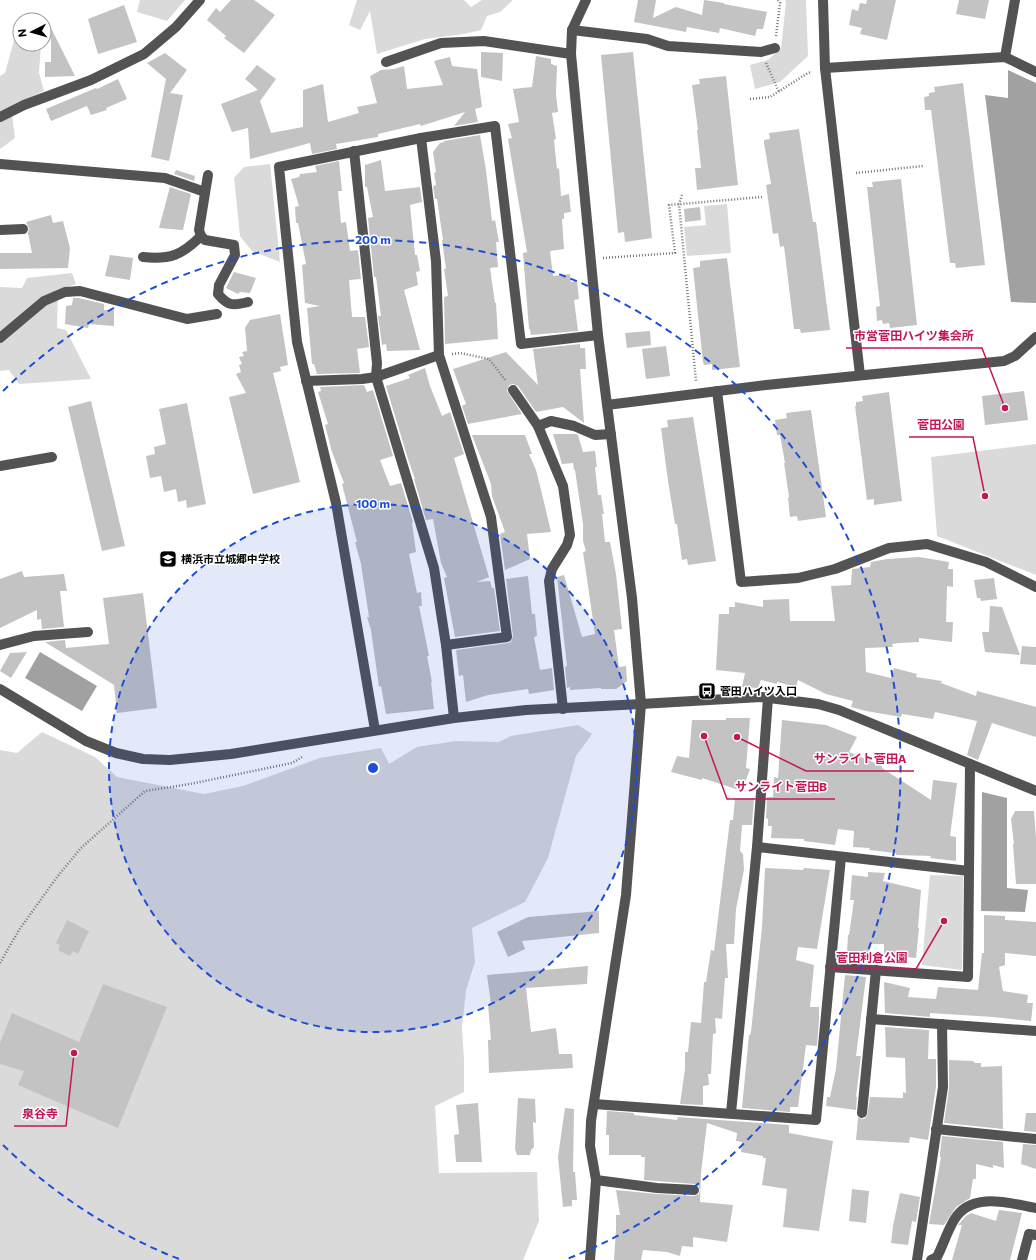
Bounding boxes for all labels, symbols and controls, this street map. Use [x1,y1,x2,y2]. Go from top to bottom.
north arrow [12,12,52,52]
text: N [15,28,28,38]
text: 200 m [355,232,391,246]
callout: 市営菅田ハイツ集会所 [846,324,982,348]
text: 市営菅田ハイツ集会所 [854,328,974,342]
callout: 菅田公園 [909,413,973,437]
text: 菅田公園 [917,417,965,431]
text: 100 m [356,496,390,510]
school or university icon: 横浜市立城郷中学校 [158,549,178,569]
place label: 横浜市立城郷中学校 [181,552,280,565]
bus stop icon: 菅田ハイツ入口 [697,681,717,701]
place label: 菅田ハイツ入口 [720,684,797,697]
callout: サンライト菅田A [806,747,914,771]
text: サンライト菅田A [814,751,907,765]
centre of rings [366,761,380,775]
callout: サンライト菅田B [727,775,835,799]
text: サンライト菅田B [735,779,827,793]
callout: 菅田利倉公園 [828,945,916,969]
text: 菅田利倉公園 [836,950,908,964]
callout: 泉谷寺 [14,1102,66,1126]
text: 泉谷寺 [22,1106,58,1120]

